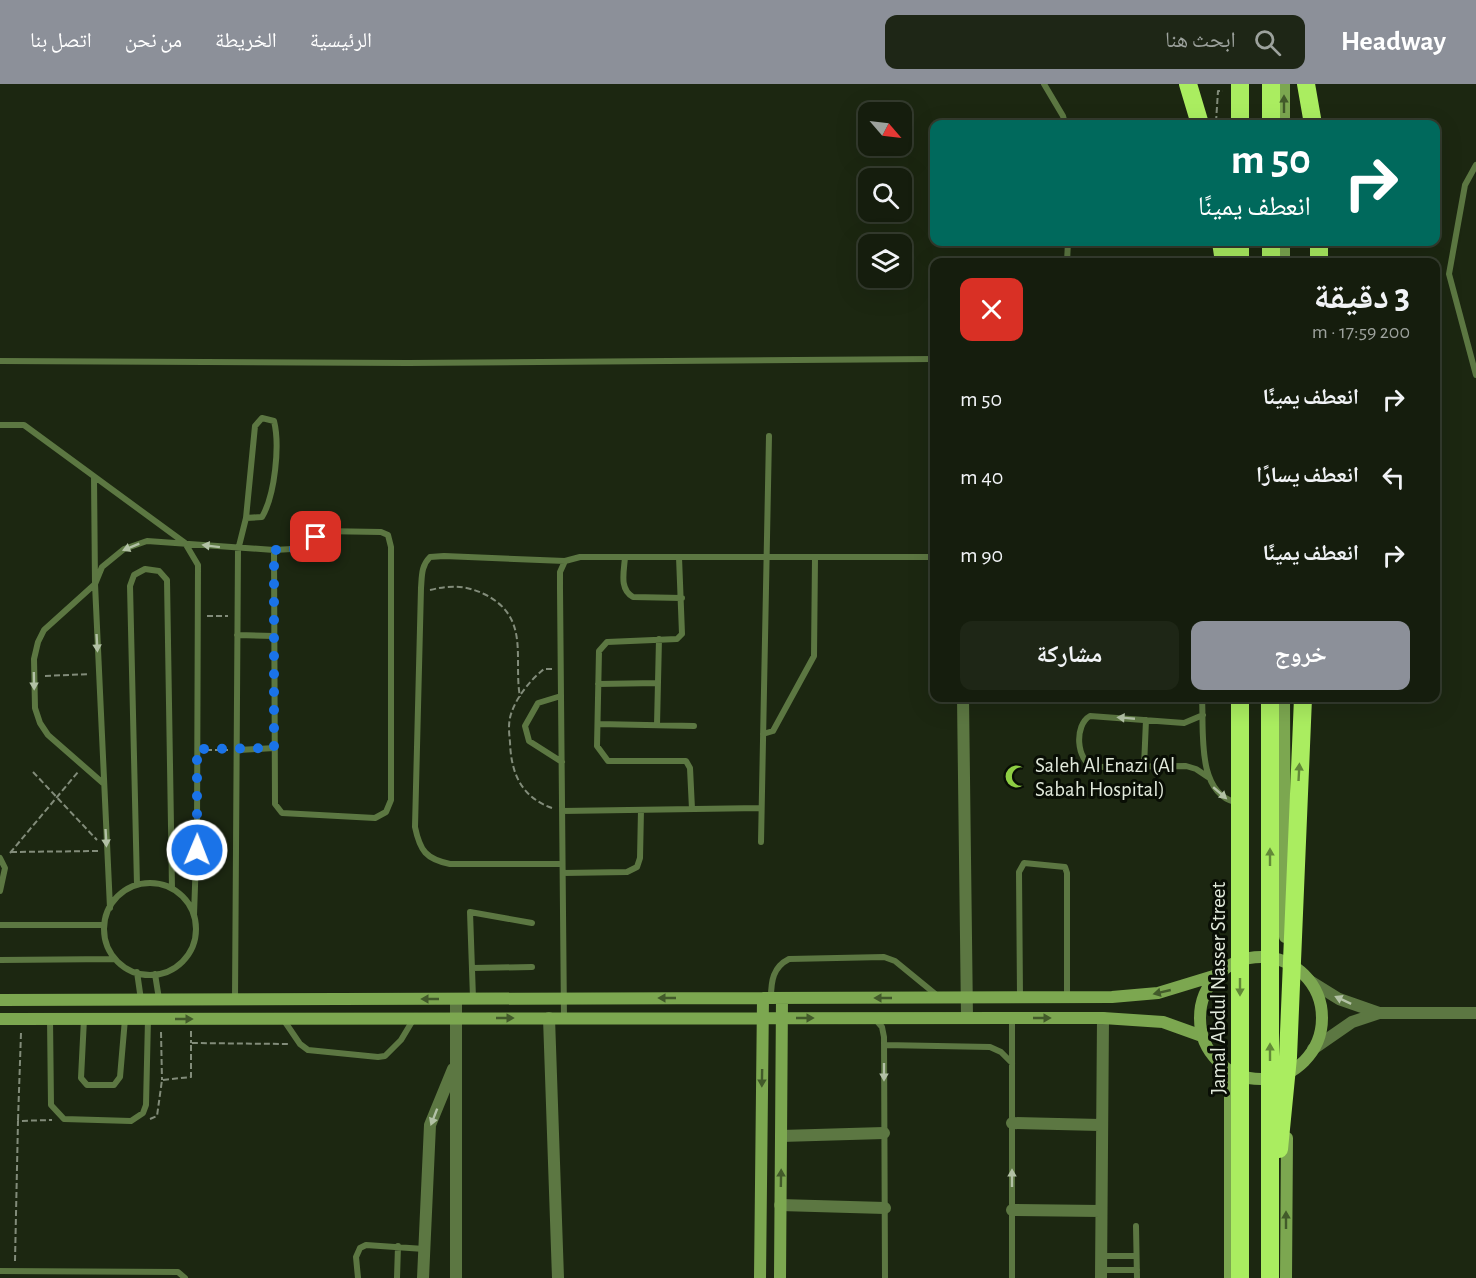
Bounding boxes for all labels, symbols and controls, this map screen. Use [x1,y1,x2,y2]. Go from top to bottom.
search box [885,15,1305,69]
icon: search [1251,26,1284,59]
text: Headway [1341,28,1446,56]
text: ابحث هنا [1165,29,1236,51]
text: اتصل بنا [30,30,92,51]
text: من نحن [125,30,182,51]
text: الخريطة [215,30,277,51]
text: الرئيسية [310,30,372,51]
one-way arrow [1279,95,1289,114]
north arrow [858,102,912,156]
map controls [858,102,912,288]
text: 50 m [1231,139,1311,181]
icon: right [1332,144,1410,222]
button: search [858,168,912,222]
text: انعطف يمينًا [1198,193,1311,220]
button: layers [858,234,912,288]
button: close [960,278,1023,341]
text: 3 دقيقة [1313,279,1410,315]
text: 200 m · 17:59 [1312,322,1410,342]
icon: right [1377,383,1410,416]
text: انعطف يمينًا [1262,386,1359,408]
text: 50 m [960,388,1002,410]
icon: left [1377,461,1410,494]
text: انعطف يسارًا [1256,464,1359,486]
text: 40 m [960,466,1003,488]
pin [290,511,341,562]
icon: arrive [299,520,332,553]
icon: right [1377,539,1410,572]
one-way arrow [122,542,140,552]
one-way arrow [202,542,221,551]
text: انعطف يمينًا [1262,542,1359,564]
text: 90 m [960,544,1003,566]
button: مشاركة [960,621,1179,690]
button: خروج [1191,621,1410,690]
one-way arrow [93,633,102,652]
one-way arrow [29,672,39,691]
one-way arrow [1116,713,1135,723]
place label: Saleh Al Enazi (Al Sabah Hospital) [1035,755,1175,800]
one-way arrow [1295,763,1304,782]
mosque icon: Saleh Al Enazi (Al Sabah Hospital) [1004,764,1030,790]
one-way arrow [1212,786,1227,800]
position arrow [165,818,229,882]
one-way arrow [102,828,111,847]
one-way arrow [1265,847,1275,866]
street label: Jamal Abdul Nasser Street [1208,881,1229,1094]
one-way arrow [1235,977,1245,996]
one-way arrow [1152,988,1171,998]
one-way arrow [657,993,676,1003]
one-way arrow [873,993,892,1003]
one-way arrow [420,994,439,1004]
one-way arrow [1334,995,1351,1004]
one-way arrow [496,1013,515,1023]
one-way arrow [796,1013,815,1023]
one-way arrow [1033,1013,1052,1023]
one-way arrow [175,1014,194,1024]
one-way arrow [1265,1042,1275,1061]
one-way arrow [879,1062,889,1081]
one-way arrow [757,1068,767,1087]
one-way arrow [429,1108,439,1126]
one-way arrow [776,1168,785,1187]
one-way arrow [1007,1168,1017,1187]
one-way arrow [1281,1210,1291,1229]

